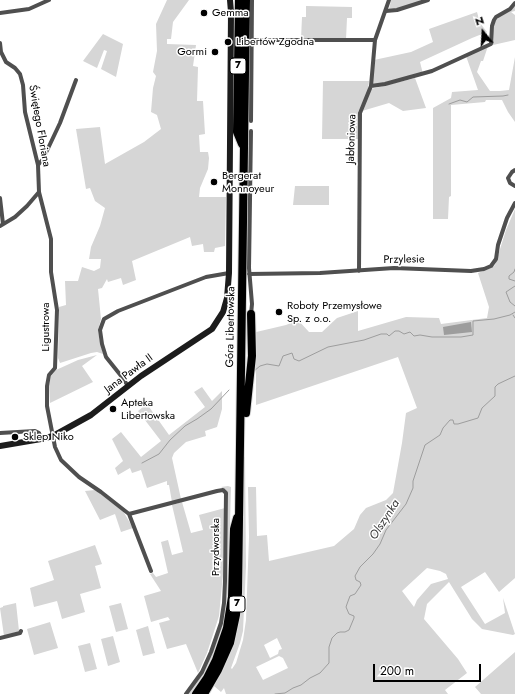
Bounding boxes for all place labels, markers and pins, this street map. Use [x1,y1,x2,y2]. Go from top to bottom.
place label: Gemma [212,6,249,20]
marker: Gemma [199,8,209,18]
place label: Libertów Zgodna [236,35,314,49]
marker: Libertów Zgodna [223,37,233,47]
place label: Gormi [177,45,207,59]
marker: Gormi [210,47,220,57]
place label: Bergerat Monnoyeur [222,169,274,195]
marker: Bergerat Monnoyeur [209,177,219,187]
place label: Roboty Przemysłowe Sp. z o.o. [287,299,382,325]
marker: Roboty Przemysłowe Sp. z o.o. [274,307,284,317]
place label: Apteka Libertowska [121,396,175,422]
marker: Apteka Libertowska [108,404,118,414]
place label: Sklep Niko [23,430,74,444]
marker: Sklep Niko [10,432,20,442]

